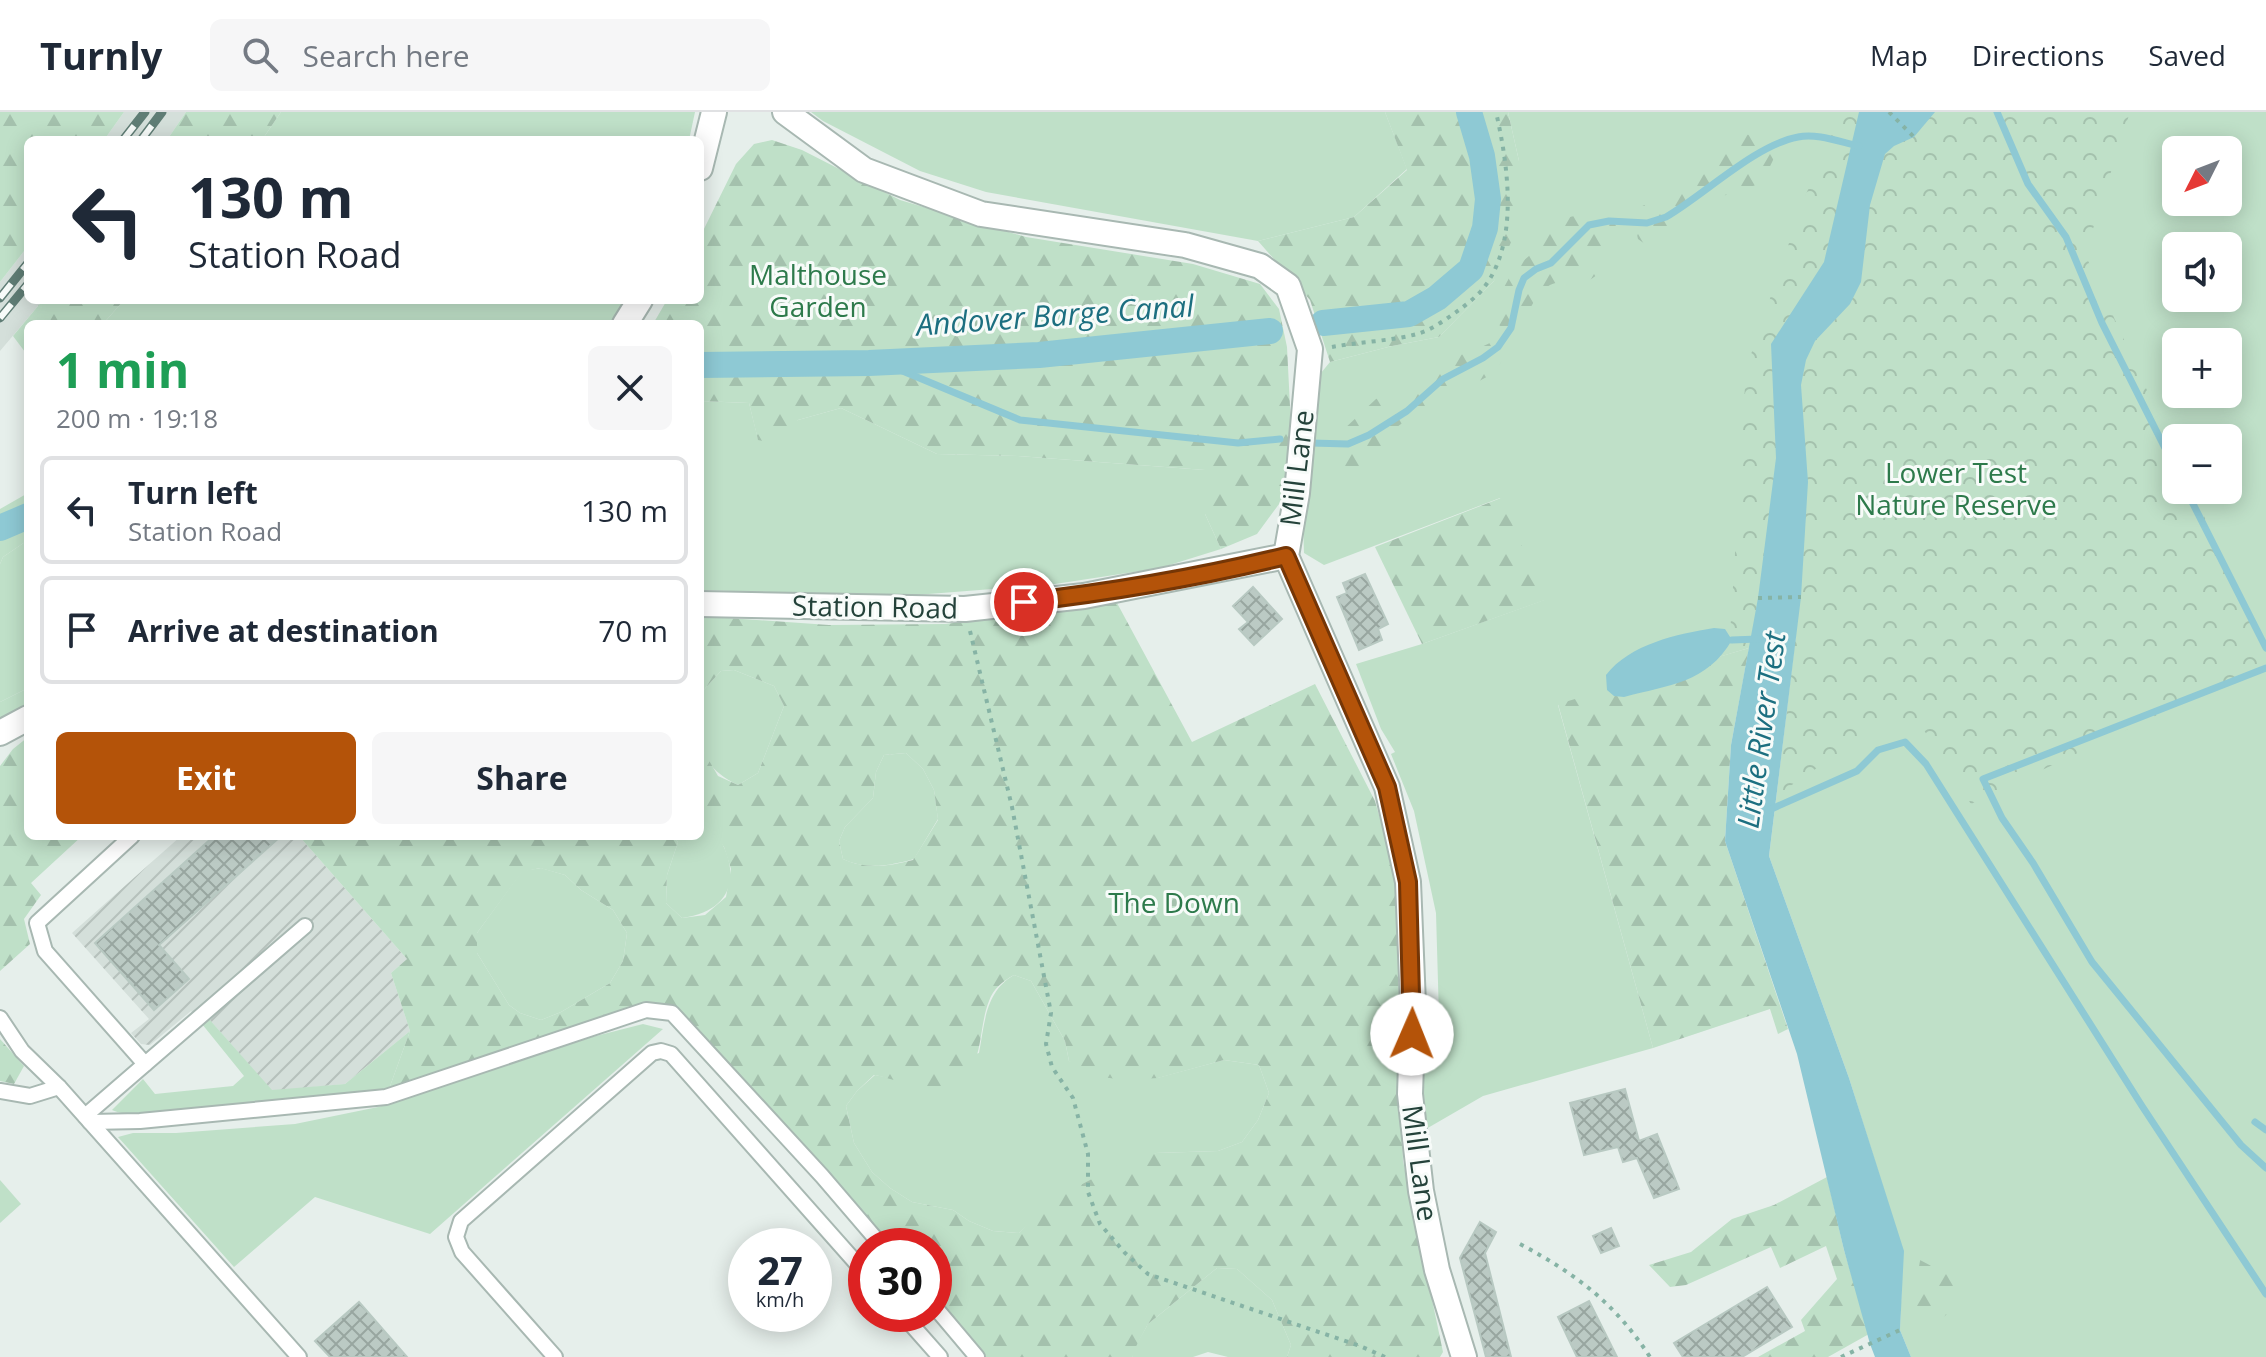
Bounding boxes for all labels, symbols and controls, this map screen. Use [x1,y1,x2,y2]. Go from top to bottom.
search box [210,19,770,91]
text: Turnly [40,29,162,81]
icon: search [238,33,282,77]
text: Search here [302,35,470,76]
text: Map [1870,36,1928,74]
text: Directions [1972,36,2104,74]
text: Saved [2148,36,2226,74]
north arrow [2162,136,2242,216]
map controls [2162,136,2242,504]
text: 130 m [188,158,354,234]
icon: left [56,168,160,272]
text: Station Road [188,230,402,279]
button: sound [2162,232,2242,312]
park label: Malthouse Garden [749,255,887,325]
water label: Andover Barge Canal [913,284,1197,345]
button: + [2162,328,2242,408]
text: 1 min [56,337,189,402]
button: close [588,346,672,430]
text: 200 m · 19:18 [56,400,218,436]
street label: Mill Lane [1270,408,1322,528]
button: − [2162,424,2242,504]
park label: Lower Test Nature Reserve [1855,453,2057,523]
text: Turn left [128,472,258,513]
icon: left [60,488,104,532]
text: 130 m [581,490,668,531]
text: Station Road [128,513,282,549]
pin [990,568,1058,636]
icon: arrive [1002,580,1046,624]
street label: Station Road [792,586,958,626]
icon: arrive [60,608,104,652]
text: Arrive at destination [128,610,439,651]
text: 70 m [598,610,668,651]
water label: Little River Test [1726,628,1795,831]
button: Exit [56,732,356,824]
button: Share [372,732,672,824]
park label: The Down [1108,883,1240,921]
position arrow [1370,992,1454,1076]
street label: Mill Lane [1394,1102,1448,1223]
speed limit sign: 30 [848,1228,952,1332]
text: 27 [757,1242,803,1297]
text: km/h [756,1286,804,1313]

